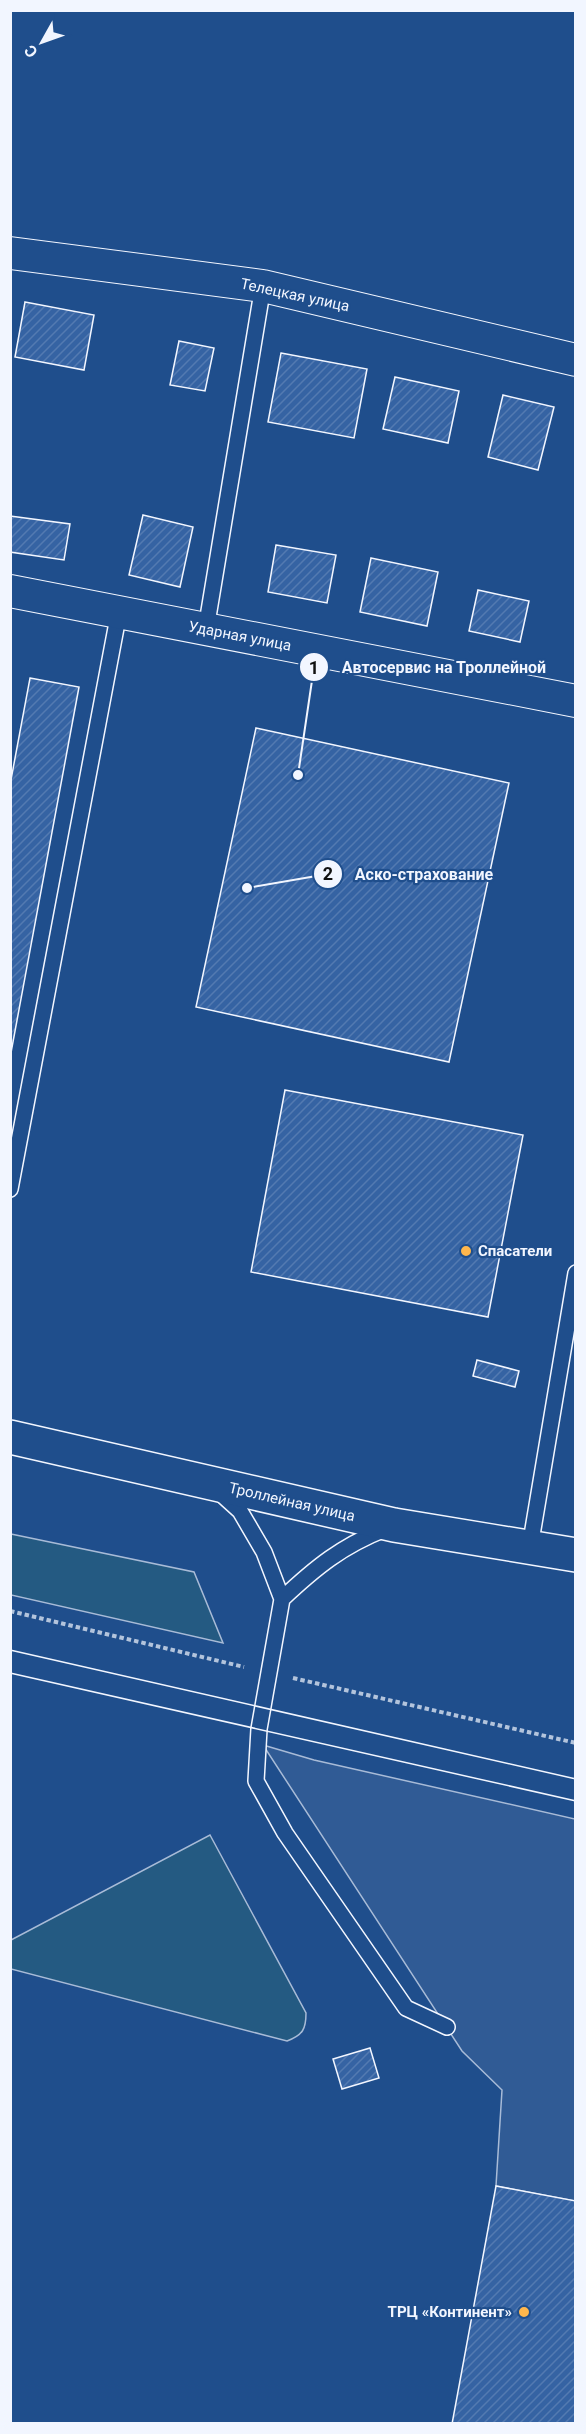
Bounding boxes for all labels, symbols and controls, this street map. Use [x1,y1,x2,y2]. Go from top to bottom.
north arrow [12,12,72,72]
text: С [20,41,42,61]
street label: Телецкая улица [239,275,351,315]
street label: Ударная улица [187,617,293,655]
callout: Автосервис на Троллейной [299,650,558,684]
text: 1 [309,657,319,678]
text: Автосервис на Троллейной [342,658,546,677]
callout: Аско-страхование [313,857,506,891]
text: 2 [323,863,333,884]
text: Аско-страхование [355,865,494,884]
place label: Спасатели [478,1242,552,1260]
marker: Спасатели [459,1244,473,1258]
street label: Троллейная улица [227,1479,357,1525]
place label: ТРЦ «Континент» [388,2303,512,2321]
marker: ТРЦ «Континент» [517,2305,531,2319]

